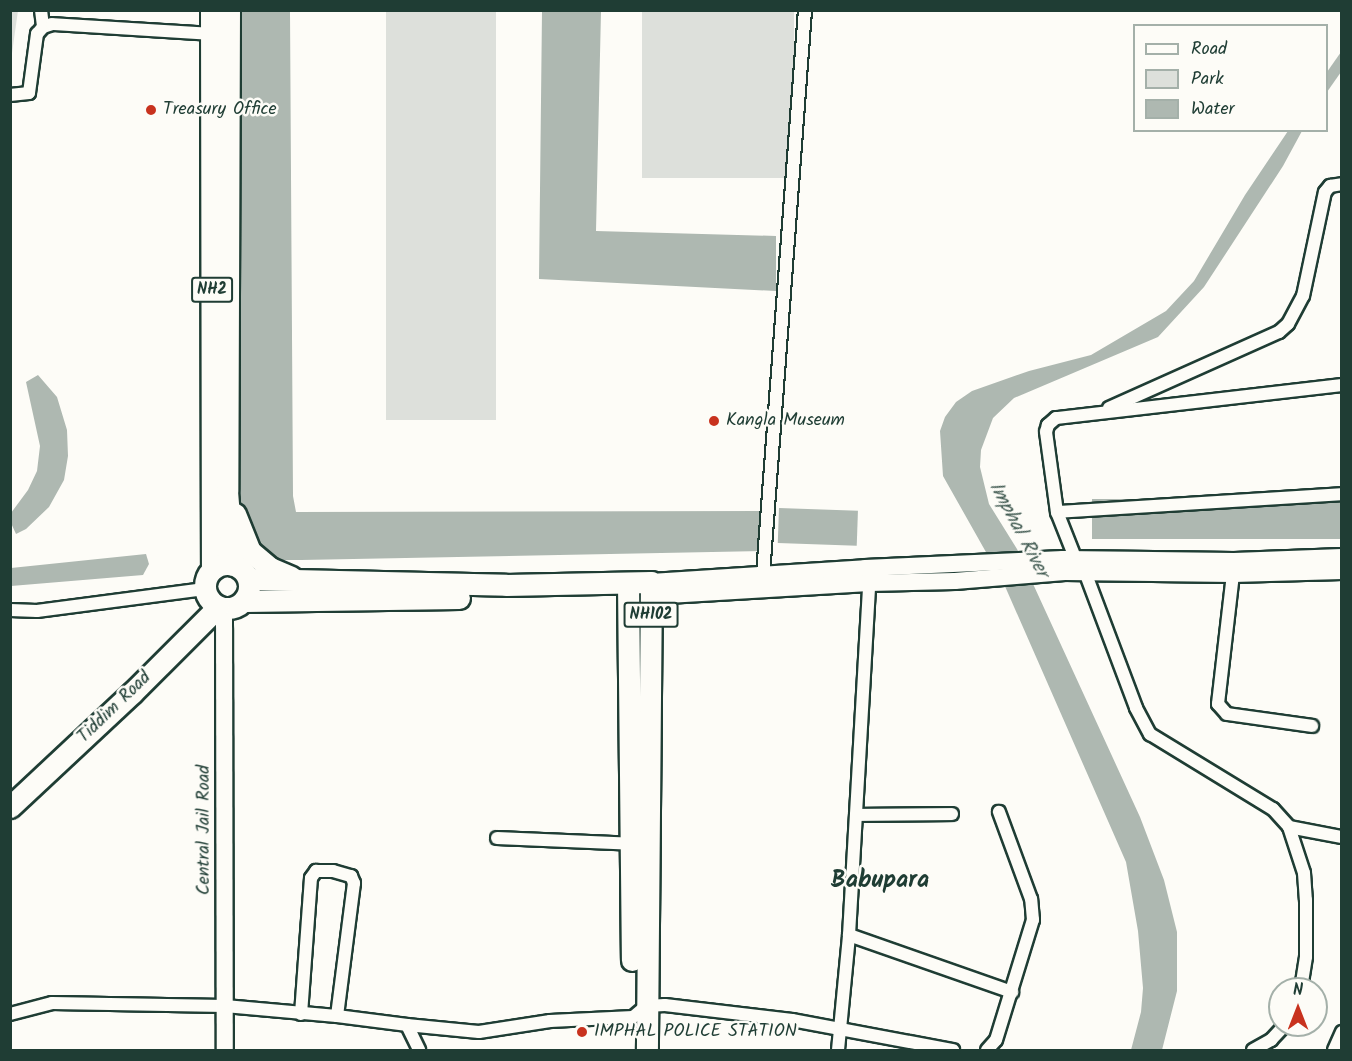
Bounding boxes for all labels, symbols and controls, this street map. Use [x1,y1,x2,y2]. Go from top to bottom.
legend [1133,24,1328,132]
text: Road [1191,35,1227,64]
text: Park [1191,65,1224,94]
text: Water [1191,95,1235,124]
place label: Treasury Office [163,99,276,121]
marker: Treasury Office [144,103,158,117]
road number: NH2 [191,277,233,303]
place label: Kangla Museum [726,410,845,432]
marker: Kangla Museum [707,414,721,428]
water label: Imphal River [983,478,1053,582]
road number: NH102 [622,602,680,628]
street label: Tiddim Road [74,668,156,748]
street label: Central Jail Road [194,765,216,895]
district label: Babupara [831,867,929,895]
north arrow [1268,977,1328,1037]
text: N [1293,978,1303,1003]
place label: IMPHAL POLICE STATION [594,1021,797,1043]
marker: IMPHAL POLICE STATION [575,1025,589,1039]

